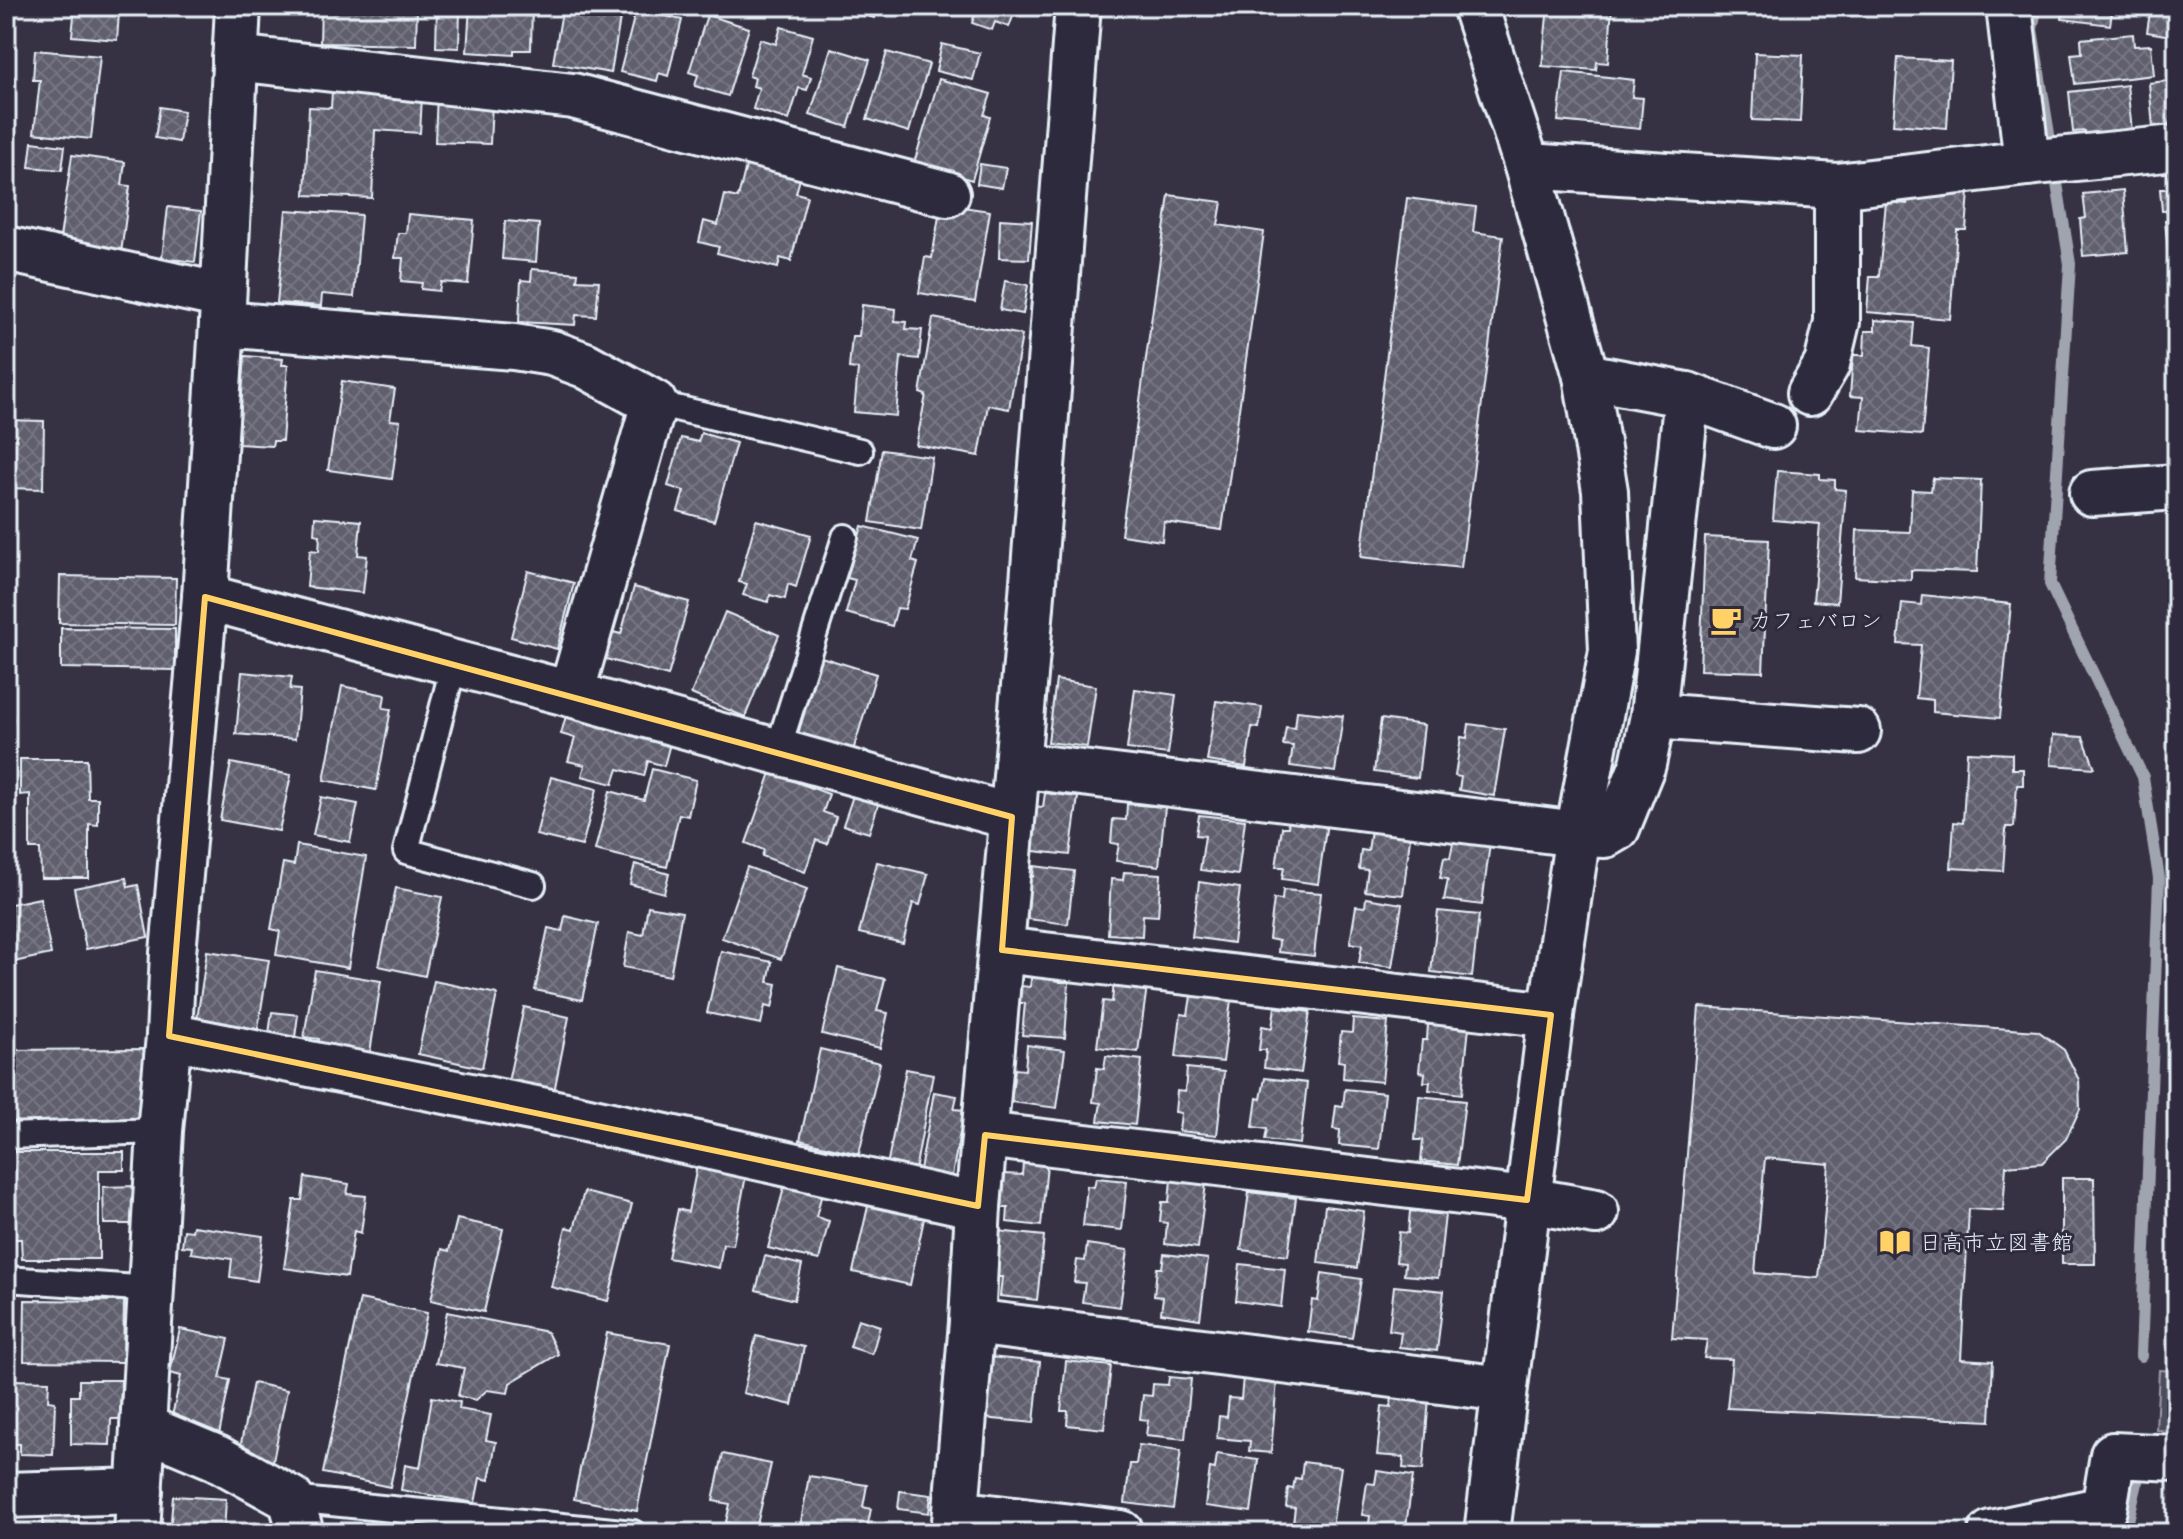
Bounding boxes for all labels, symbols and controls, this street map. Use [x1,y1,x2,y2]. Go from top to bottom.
place label: カフェバロン [1750,601,1882,640]
cafe icon: カフェバロン [1709,603,1743,637]
place label: 日高市立図書館 [1919,1223,2073,1262]
library icon: 日高市立図書館 [1878,1225,1912,1259]

